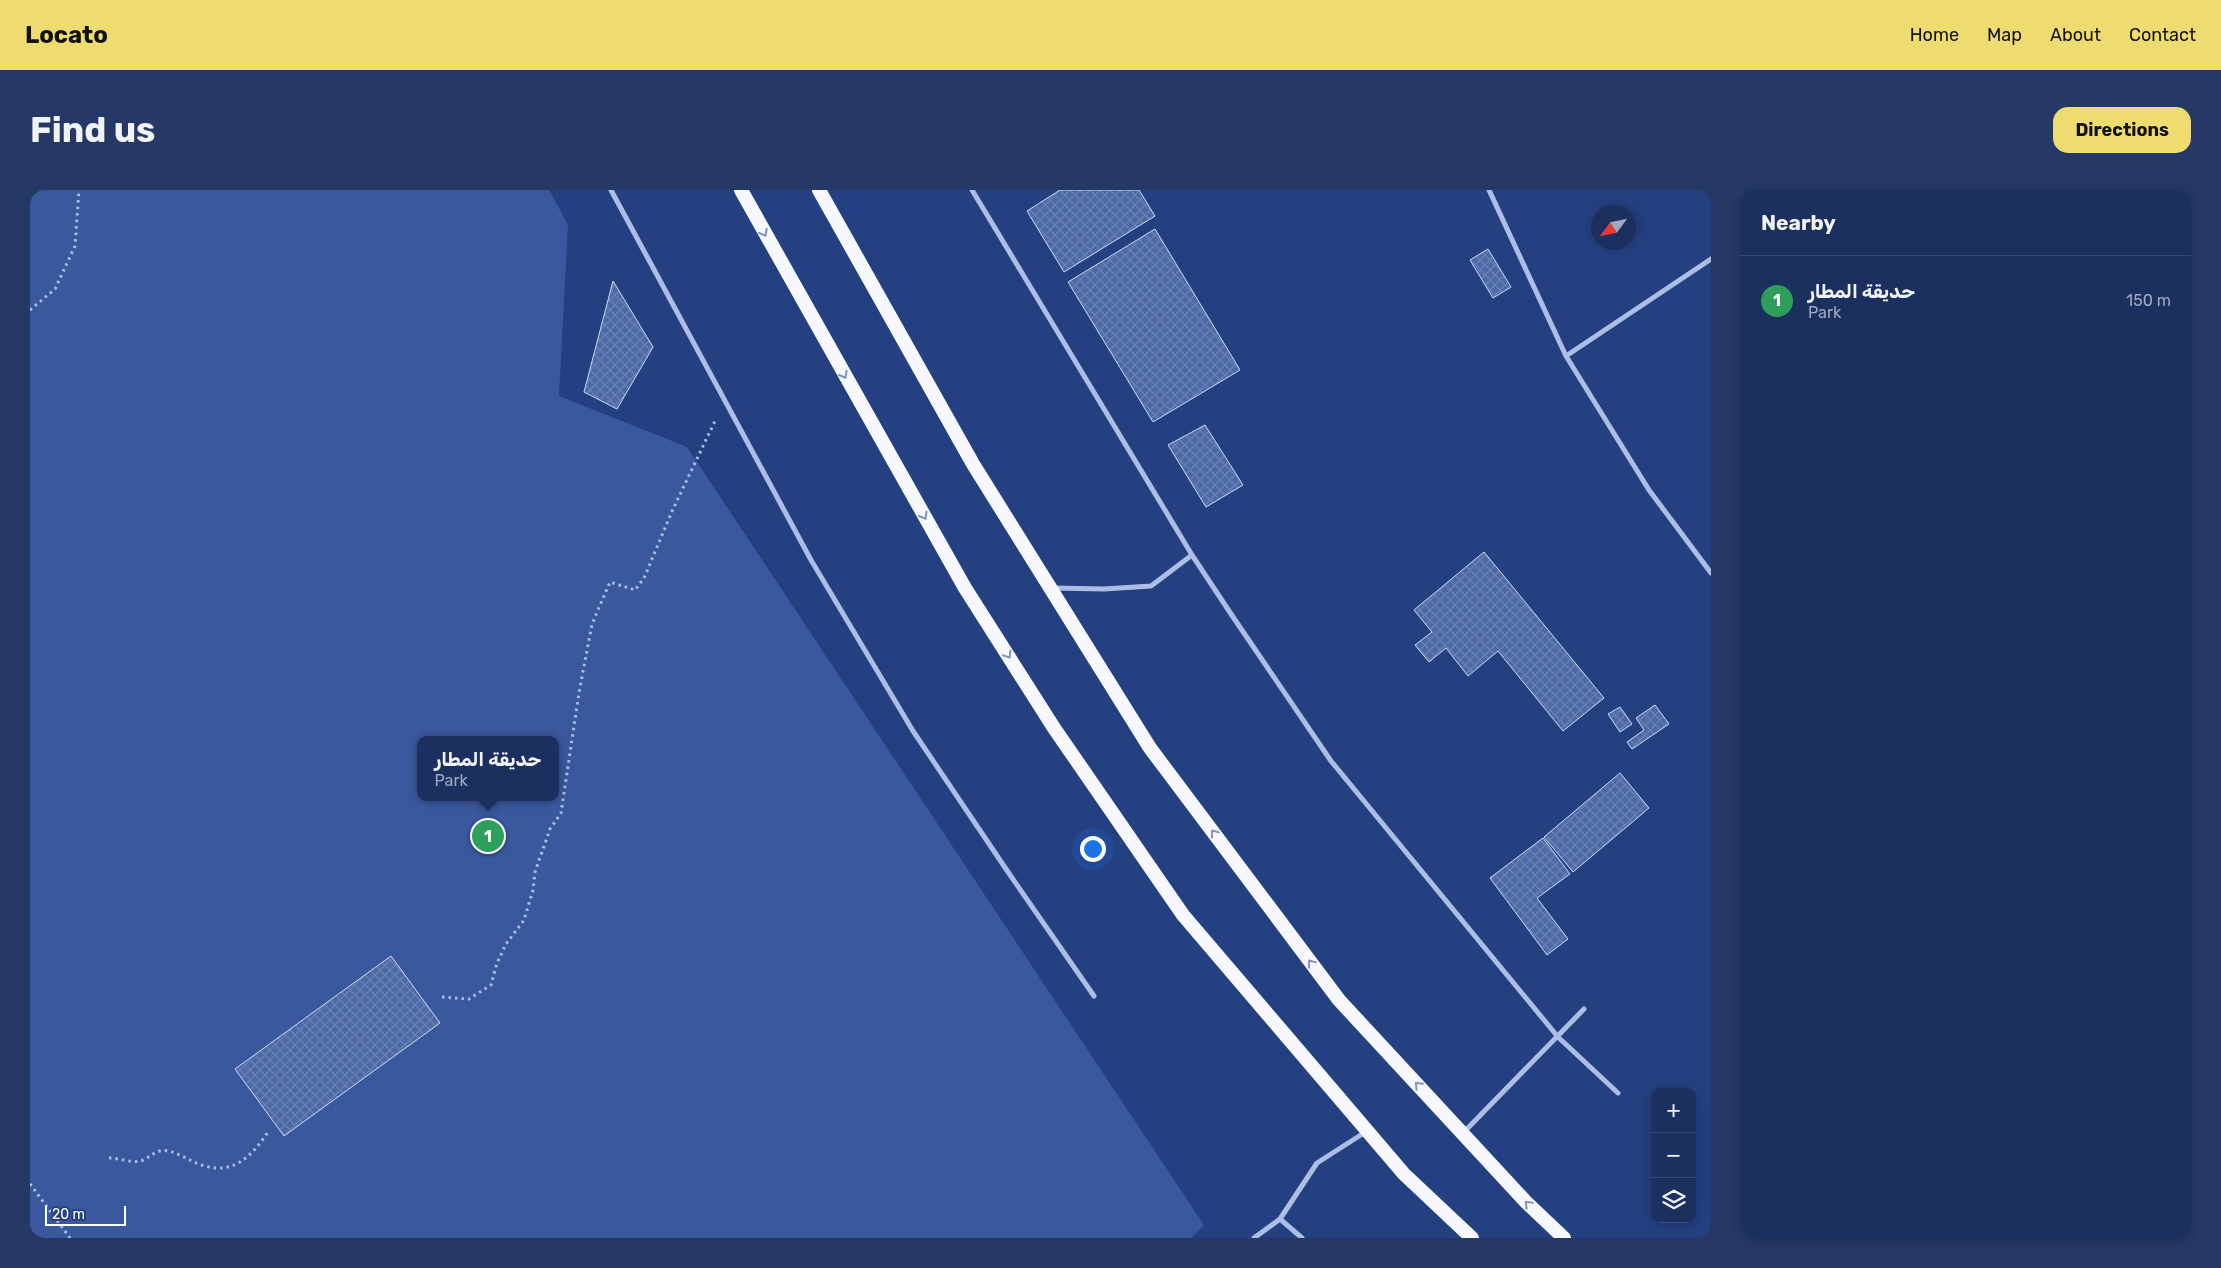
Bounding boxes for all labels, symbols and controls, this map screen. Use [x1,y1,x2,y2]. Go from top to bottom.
text: Locato [25,21,108,49]
text: Home [1910,24,1959,46]
text: Map [1987,24,2022,46]
text: About [2050,24,2101,46]
text: Contact [2129,24,2196,46]
button: Directions [2053,107,2191,153]
text: Find us [30,109,155,151]
north arrow [1591,205,1636,250]
text: Nearby [1761,210,1836,235]
one-way arrow [758,228,768,237]
text: حديقة المطار [1808,280,1915,303]
text: 1 [1773,291,1781,310]
text: 150 m [2126,291,2171,310]
text: Park [1808,303,1841,322]
one-way arrow [838,369,848,378]
one-way arrow [918,510,928,519]
one-way arrow [1001,650,1011,659]
popup [417,736,559,801]
text: حديقة المطار [434,748,542,771]
text: Park [434,771,468,790]
pin: 1 [472,817,504,855]
one-way arrow [1211,830,1219,839]
your location [1080,836,1106,862]
one-way arrow [1308,959,1317,969]
one-way arrow [1415,1082,1424,1091]
map controls [1651,1088,1696,1223]
button: + [1651,1088,1696,1133]
button: − [1651,1133,1696,1178]
button: layers [1651,1178,1696,1223]
one-way arrow [1525,1201,1534,1210]
scale bar [45,1203,126,1226]
text: 20 m [52,1206,85,1223]

